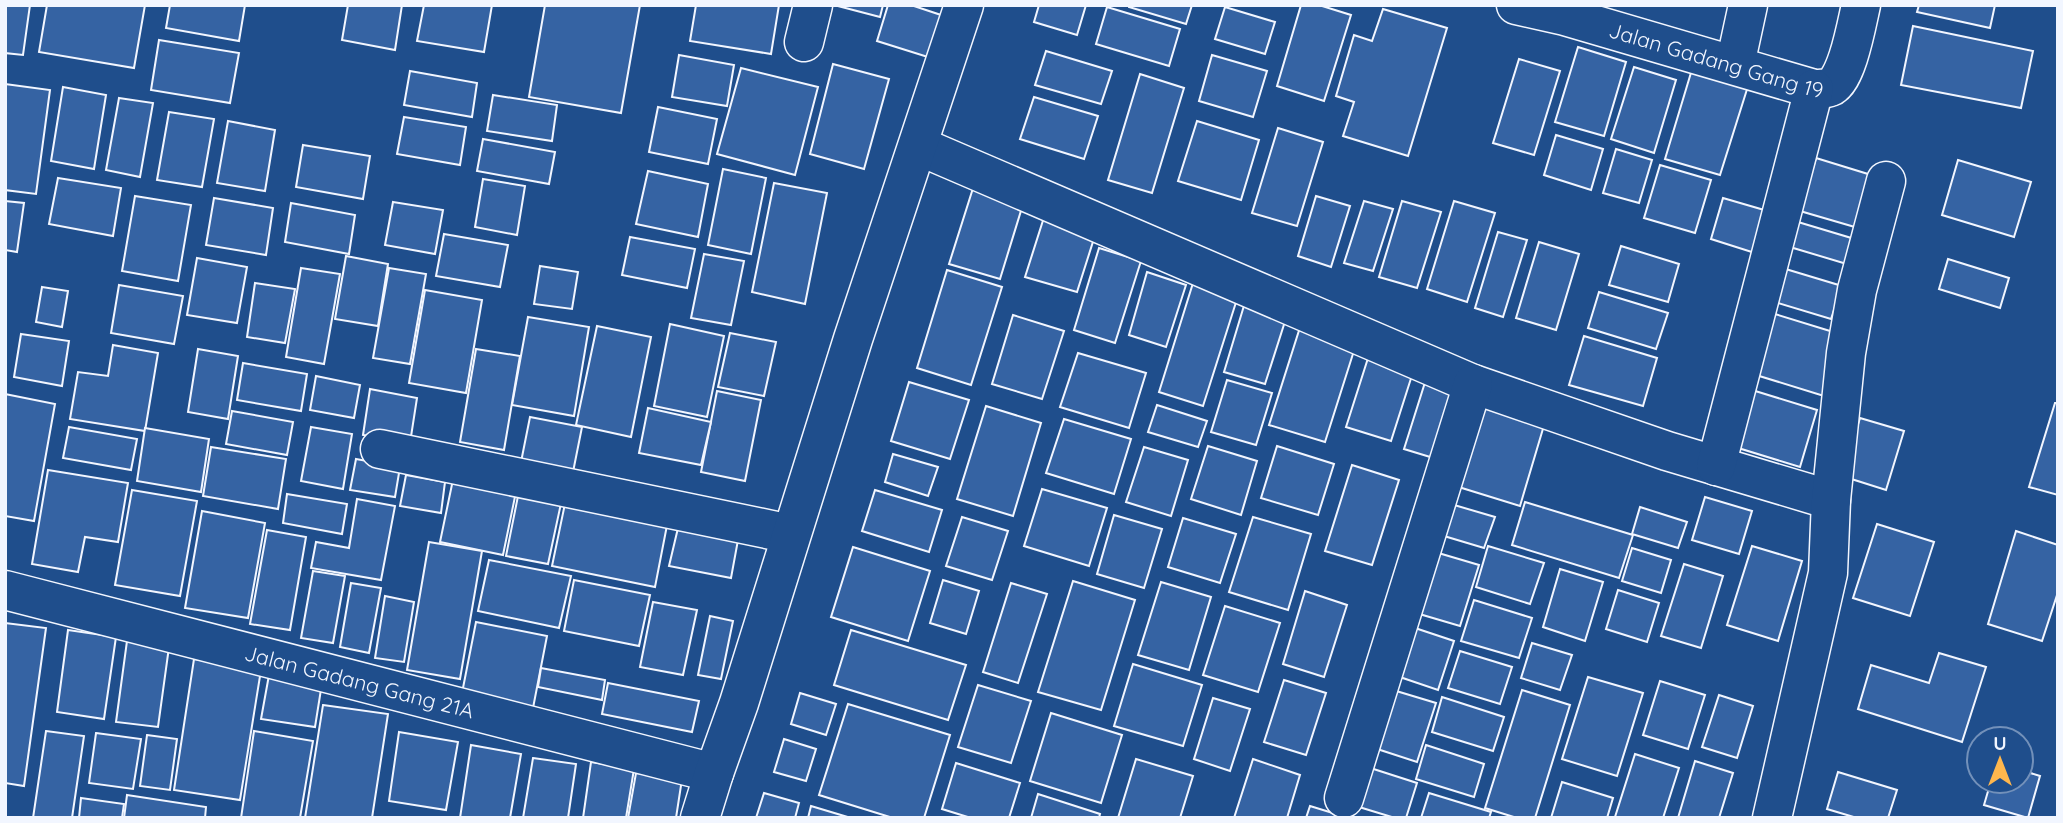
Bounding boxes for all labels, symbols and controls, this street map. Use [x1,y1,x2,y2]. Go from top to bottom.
street label: Jalan Gadang Gang 19 [1606,17,1824,102]
street label: Jalan Gadang Gang 21A [242,639,477,724]
north arrow [1965,725,2035,795]
text: U [1993,731,2007,755]

